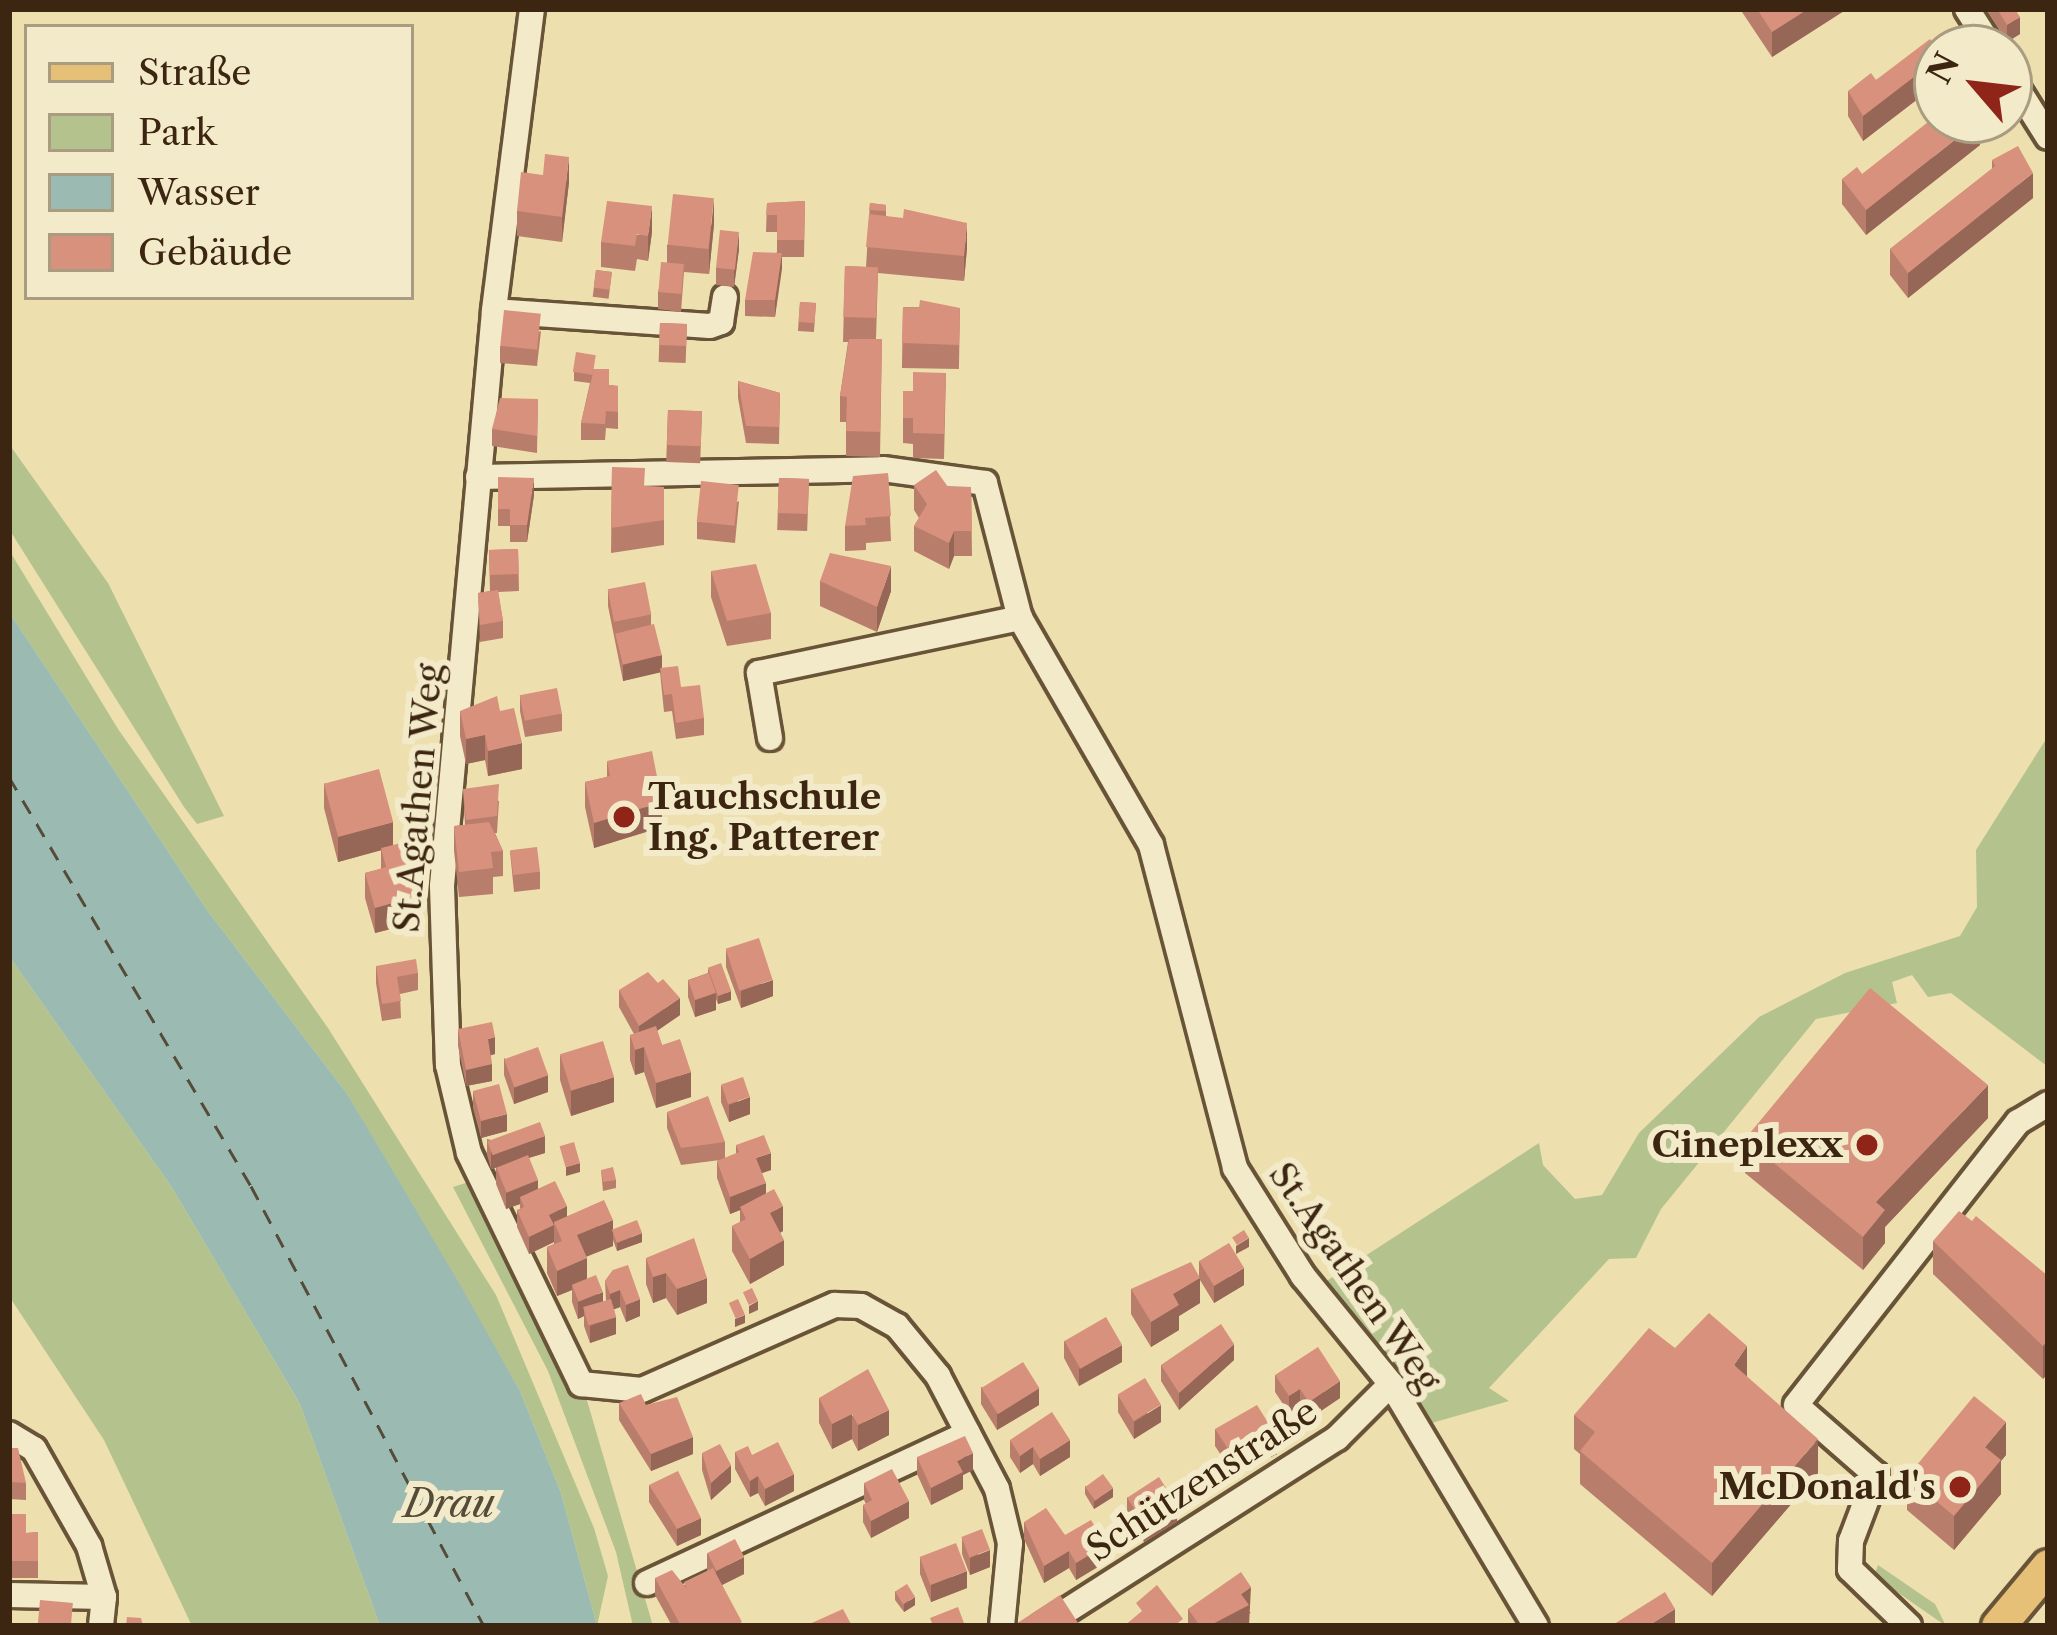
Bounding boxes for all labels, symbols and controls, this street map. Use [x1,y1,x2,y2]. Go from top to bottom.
legend [24,24,414,300]
north arrow [1913,24,2033,144]
text: N [1919,46,1968,91]
text: Straße [138,50,251,94]
text: Park [138,110,216,154]
text: Wasser [138,170,260,214]
text: Gebäude [138,230,292,274]
street label: St.Agathen Weg [385,661,451,935]
place label: Tauchschule Ing. Patterer [648,774,881,859]
marker: Tauchschule Ing. Patterer [611,804,637,830]
place label: Cineplexx [1651,1123,1843,1167]
marker: Cineplexx [1854,1132,1880,1158]
street label: St.Agathen Weg [1260,1154,1450,1400]
street label: Schützenstraße [1079,1389,1325,1571]
place label: McDonald's [1718,1465,1936,1509]
marker: McDonald's [1947,1474,1973,1500]
water label: Drau [404,1480,494,1526]

